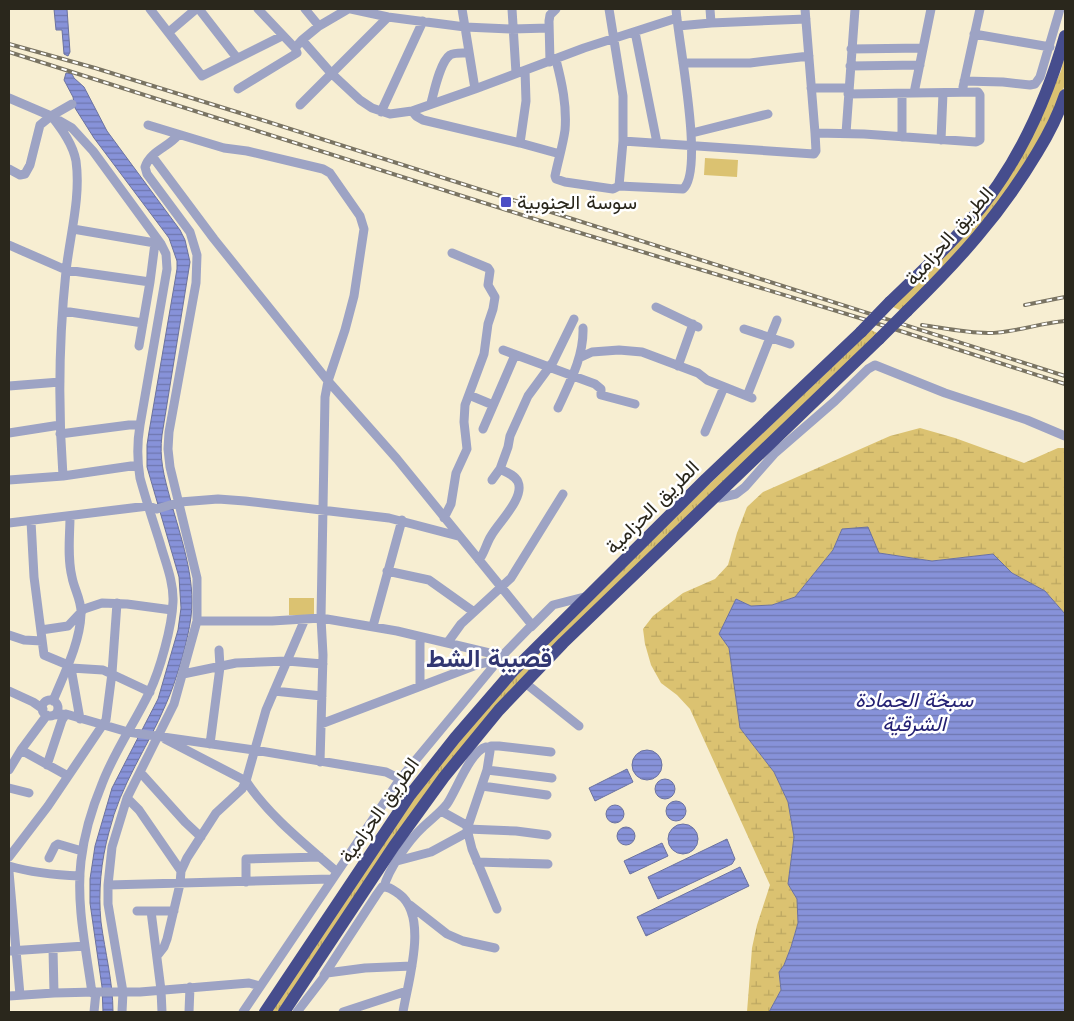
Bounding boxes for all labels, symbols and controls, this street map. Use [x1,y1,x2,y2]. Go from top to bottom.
street label: الطريق الحزامية [898,181,1001,292]
place label: سوسة الجنوبية [517,188,637,217]
marker: سوسة الجنوبية [499,195,513,209]
street label: الطريق الحزامية [599,454,706,561]
district label: قصيبة الشط [426,640,552,676]
water label: سبخة الحمادة الشرقية [855,685,973,739]
street label: الطريق الحزامية [332,752,426,869]

